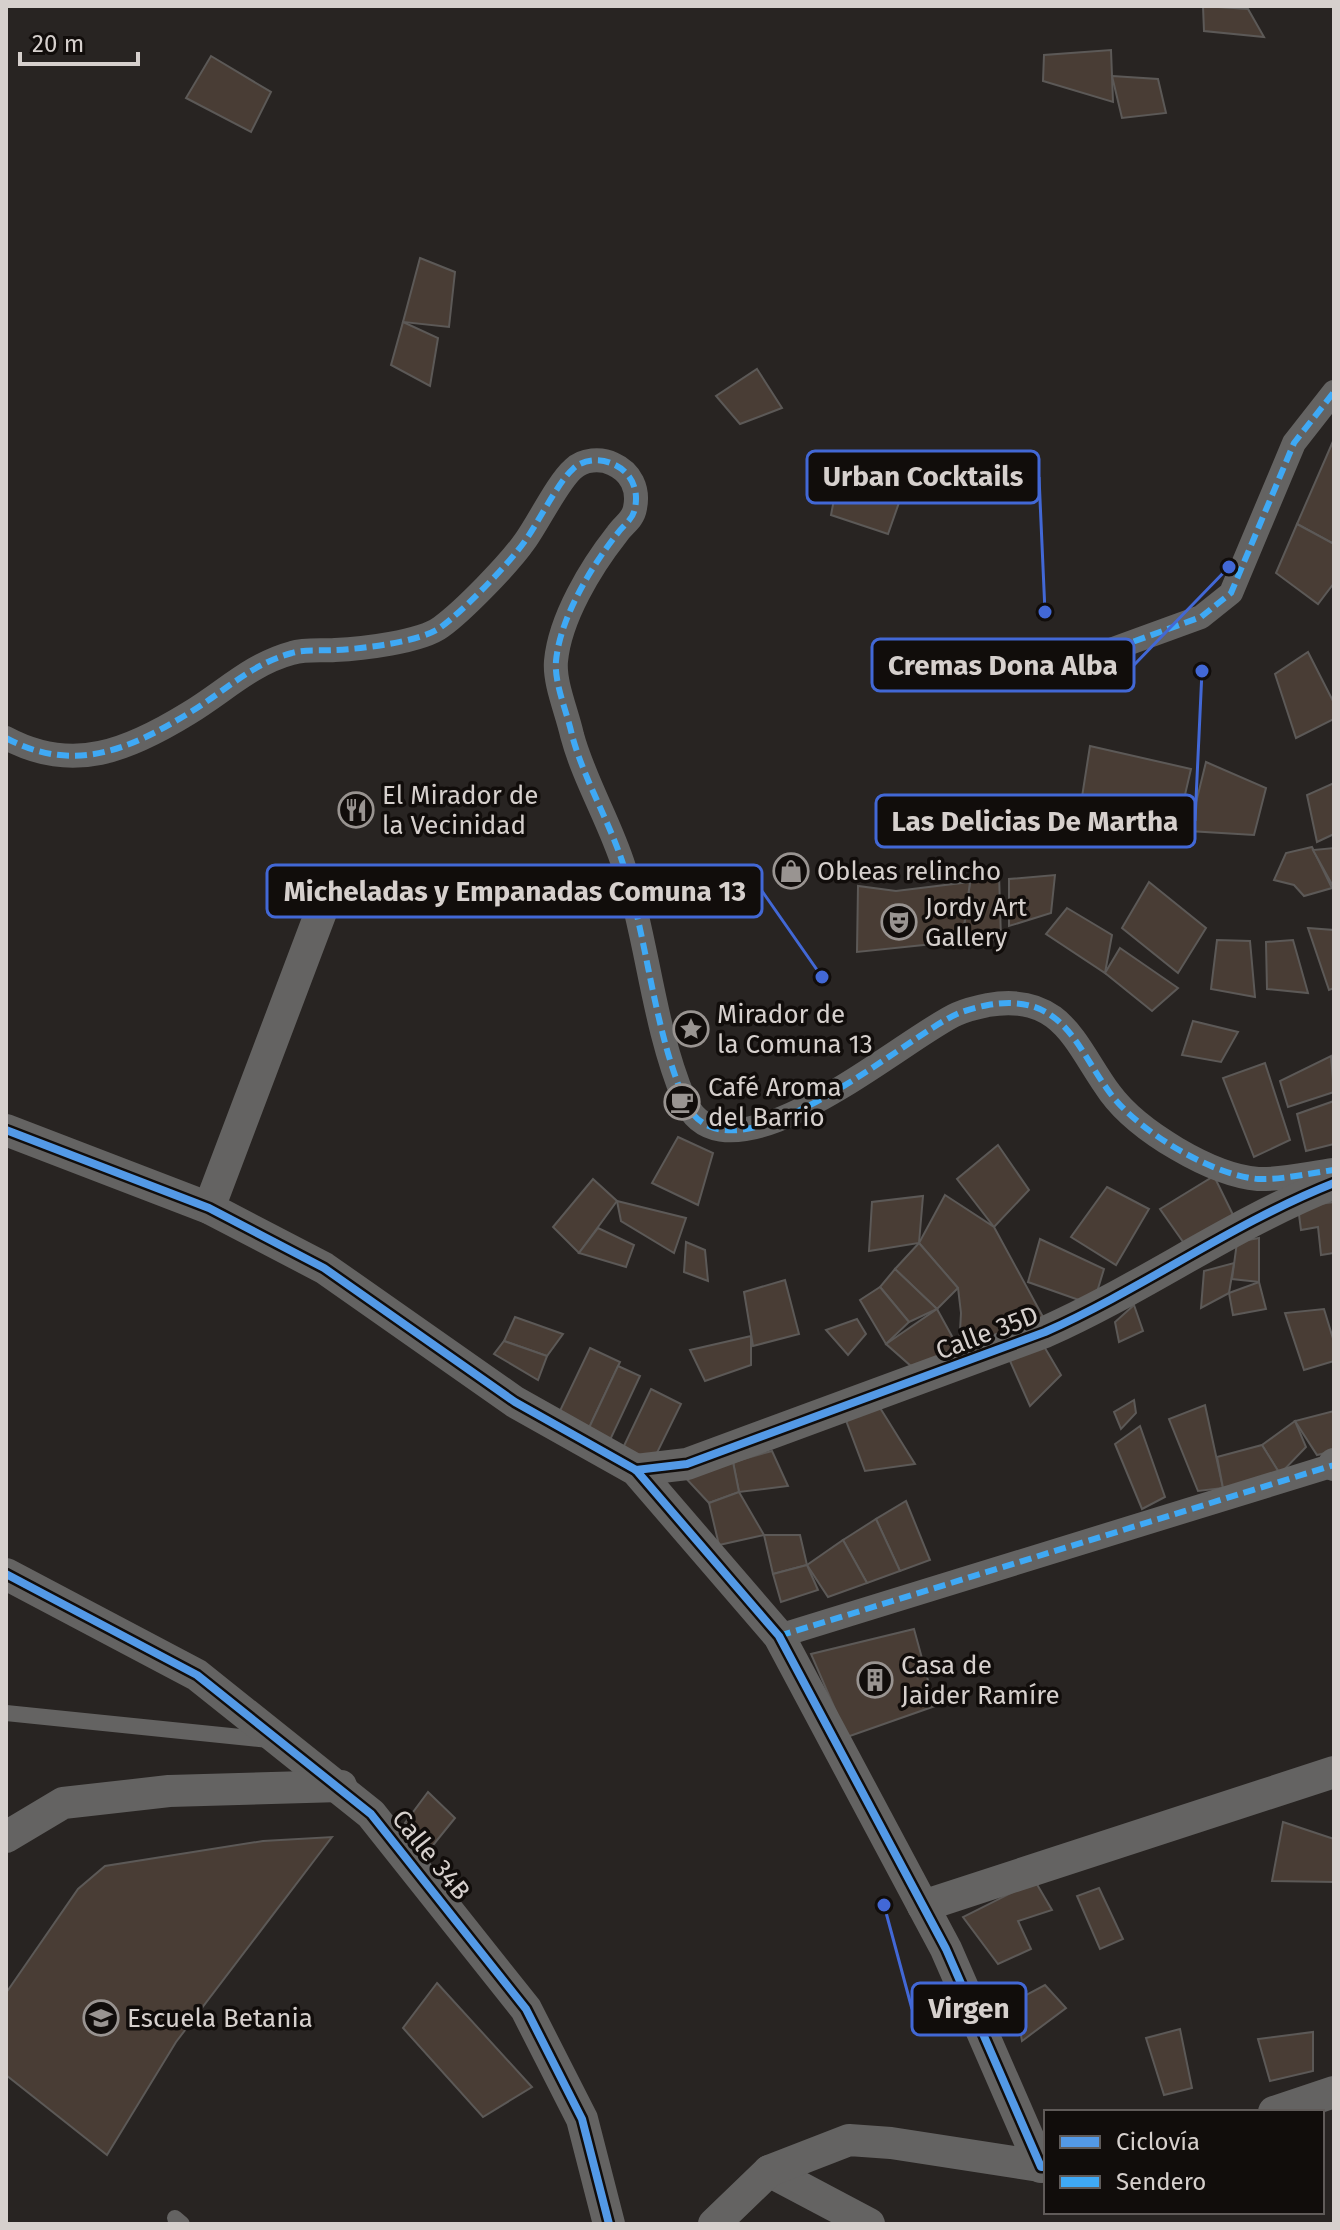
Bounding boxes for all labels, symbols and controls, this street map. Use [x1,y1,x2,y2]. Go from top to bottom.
scale bar [20,16,138,66]
text: 20 m [32,30,84,58]
callout: Urban Cocktails [807,451,1039,503]
text: Urban Cocktails [823,460,1023,493]
callout: Cremas Dona Alba [872,639,1134,691]
text: Cremas Dona Alba [888,649,1118,682]
place label: El Mirador de la Vecinidad [382,780,538,841]
restaurant icon: El Mirador de la Vecinidad [337,791,375,829]
callout: Las Delicias De Martha [876,795,1195,847]
text: Las Delicias De Martha [892,805,1178,838]
shop icon: Obleas relincho [772,852,810,890]
place label: Obleas relincho [817,856,1001,887]
callout: Micheladas y Empanadas Comuna 13 [267,865,762,917]
text: Micheladas y Empanadas Comuna 13 [284,875,746,908]
place label: Jordy Art Gallery [925,892,1028,953]
theatre icon: Jordy Art Gallery [880,903,918,941]
place label: Mirador de la Comuna 13 [717,999,873,1060]
place icon: Mirador de la Comuna 13 [672,1010,710,1048]
place label: Café Aroma del Barrio [708,1072,842,1133]
cafe icon: Café Aroma del Barrio [663,1083,701,1121]
street label: Calle 35D [931,1299,1043,1367]
place label: Casa de Jaider Ramíre [901,1650,1060,1711]
building icon: Casa de Jaider Ramíre [856,1661,894,1699]
street label: Calle 34B [385,1804,477,1906]
callout: Virgen [912,1983,1026,2035]
text: Virgen [927,1992,1010,2025]
school or university icon: Escuela Betania [82,1999,120,2037]
place label: Escuela Betania [127,2003,313,2034]
legend [1044,2110,1324,2214]
text: Ciclovía [1116,2128,1200,2156]
text: Sendero [1116,2168,1206,2196]

